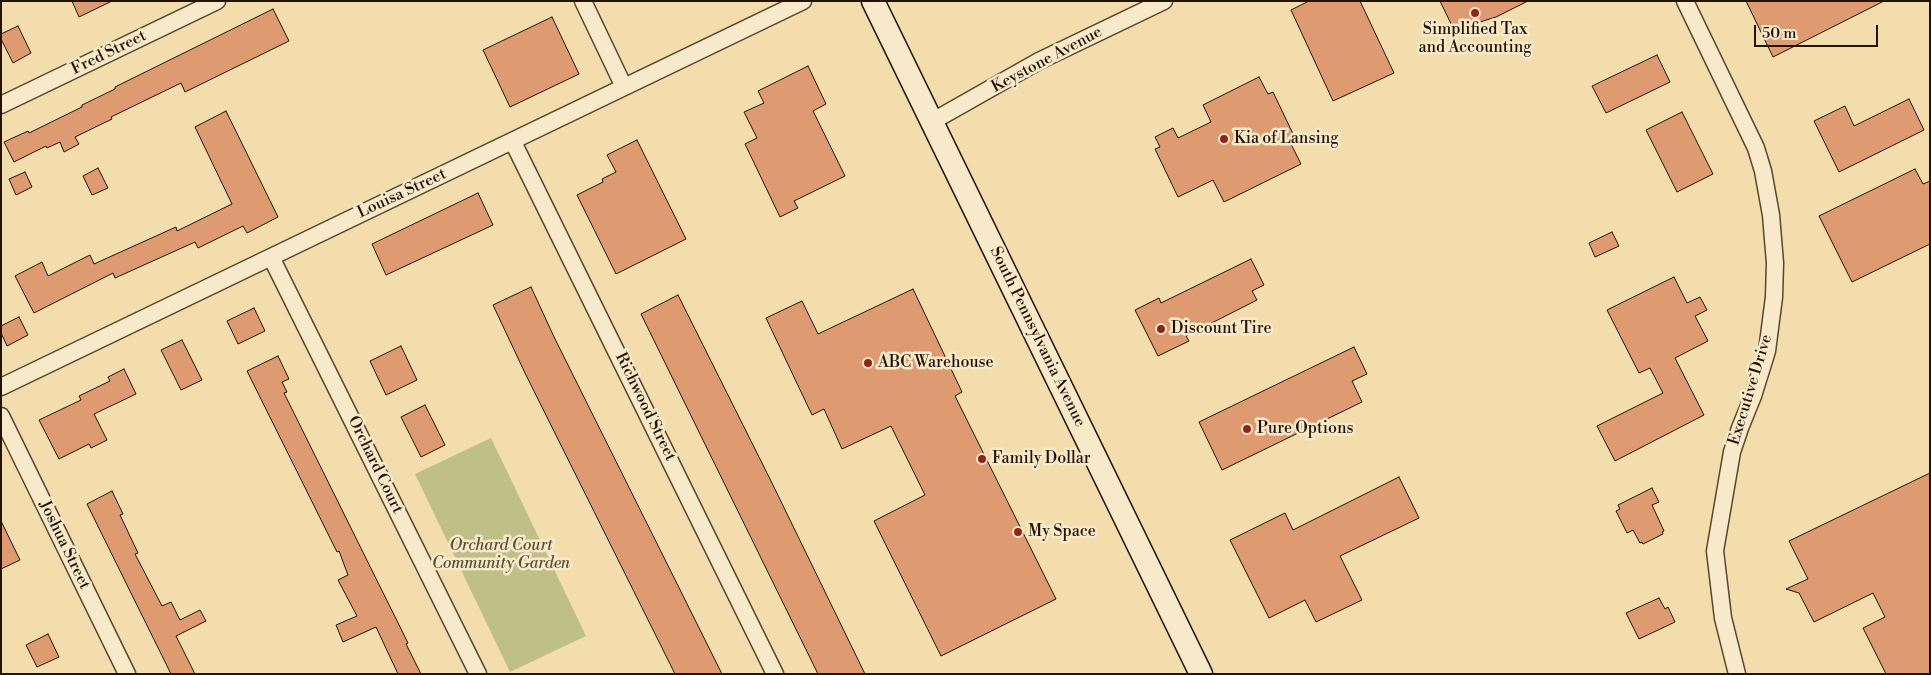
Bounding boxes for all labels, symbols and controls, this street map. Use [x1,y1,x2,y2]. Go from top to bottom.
marker: Simplified Tax and Accounting [1469,7,1481,19]
scale bar [1756,15,1880,47]
place label: Simplified Tax and Accounting [1418,20,1532,58]
street label: Keystone Avenue [988,23,1106,97]
text: 50 m [1762,24,1796,43]
street label: Fred Street [68,27,150,79]
place label: Kia of Lansing [1234,129,1338,149]
marker: Kia of Lansing [1218,133,1230,145]
street label: Louisa Street [355,165,449,223]
street label: South Pennsylvania Avenue [985,244,1089,430]
place label: Discount Tire [1171,319,1272,339]
marker: Discount Tire [1155,323,1167,335]
street label: Executive Drive [1725,332,1777,448]
street label: Richwood Street [610,350,680,464]
place label: ABC Warehouse [878,353,994,373]
marker: ABC Warehouse [862,357,874,369]
street label: Orchard Court [343,413,407,517]
place label: Pure Options [1257,419,1354,439]
marker: Pure Options [1241,423,1253,435]
place label: Family Dollar [992,449,1091,469]
marker: Family Dollar [976,453,988,465]
street label: Joshua Street [34,497,94,593]
place label: My Space [1028,522,1096,542]
marker: My Space [1012,526,1024,538]
park label: Orchard Court Community Garden [432,536,570,574]

